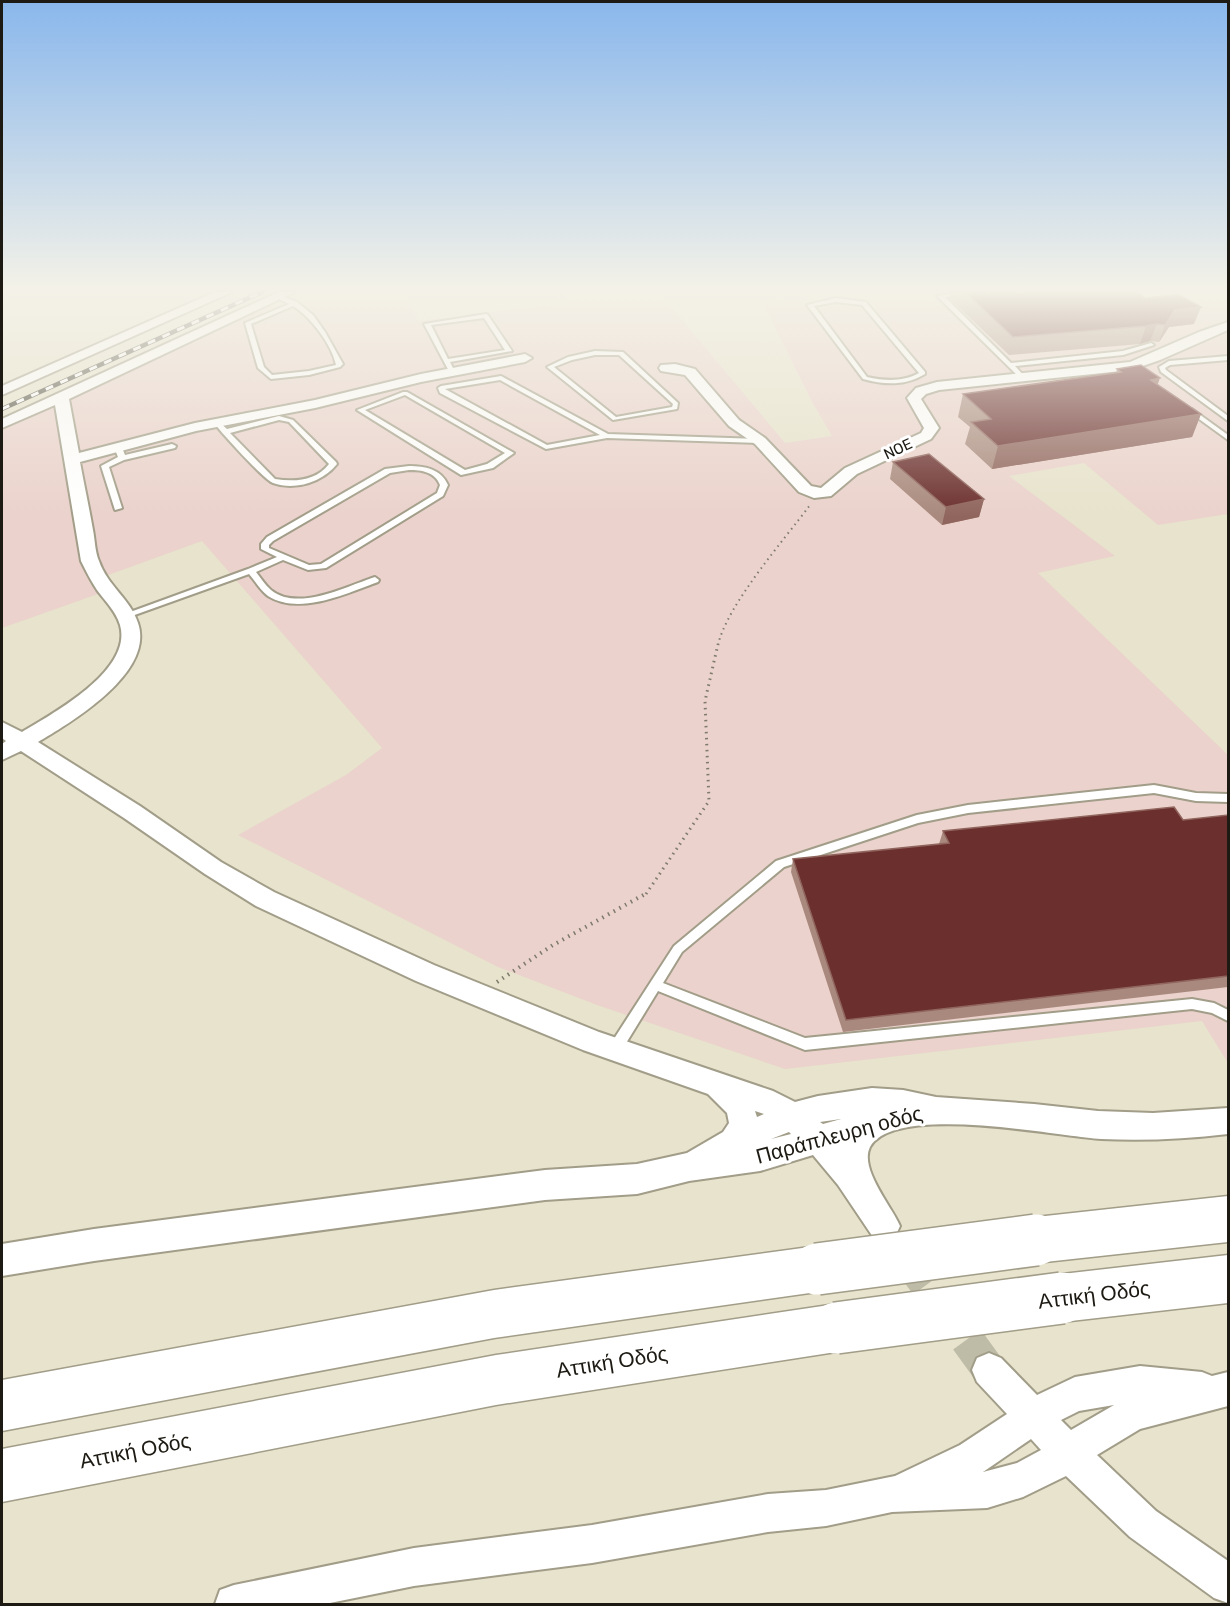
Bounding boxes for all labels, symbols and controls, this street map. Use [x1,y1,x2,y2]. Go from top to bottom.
street label: NOE [881,435,915,463]
street label: Παράπλευρη οδός [753,1100,925,1169]
street label: Αττική Οδός [1037,1275,1151,1314]
street label: Αττική Οδός [554,1340,669,1383]
street label: Αττική Οδός [77,1428,192,1474]

